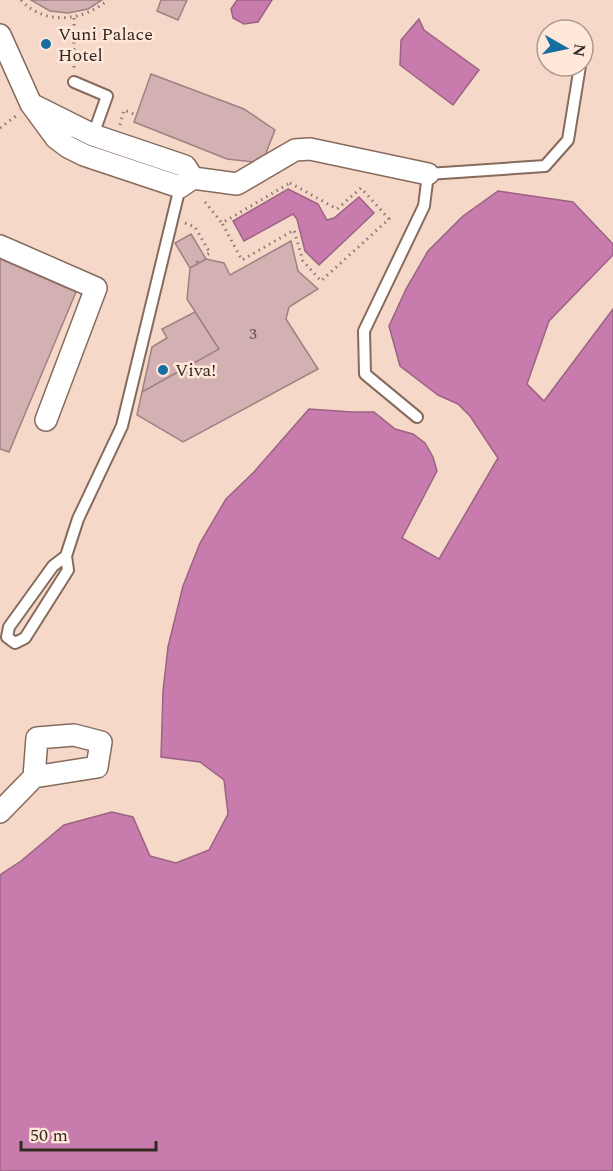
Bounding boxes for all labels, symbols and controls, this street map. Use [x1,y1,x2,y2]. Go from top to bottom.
north arrow [535,18,595,78]
place label: Vuni Palace Hotel [58,21,153,69]
marker: Vuni Palace Hotel [39,37,53,51]
text: N [566,42,592,59]
house number: 3 [249,323,257,346]
place label: Viva! [175,357,216,384]
marker: Viva! [156,363,170,377]
scale bar [21,1114,156,1152]
text: 50 m [30,1122,68,1149]

